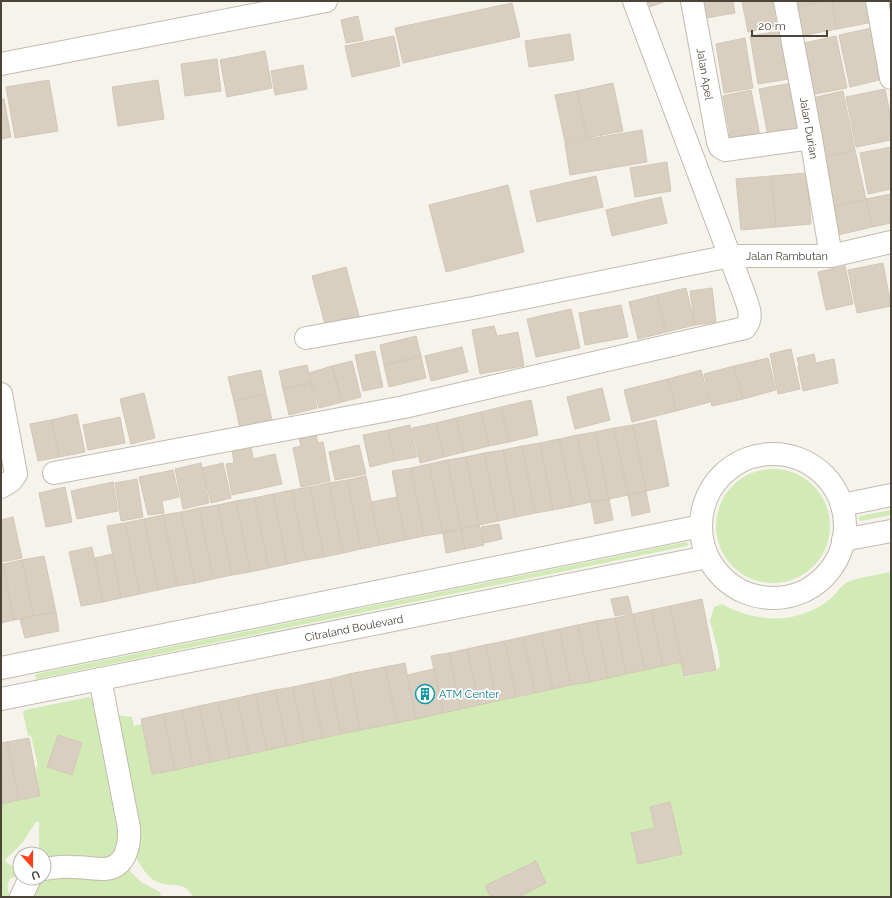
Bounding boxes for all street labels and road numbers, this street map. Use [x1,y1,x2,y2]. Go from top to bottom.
street label: Jalan Apel [694,47,715,101]
street label: Jalan Durian [797,96,820,160]
street label: Jalan Rambutan [746,250,828,263]
street label: Citraland Boulevard [304,612,405,644]

